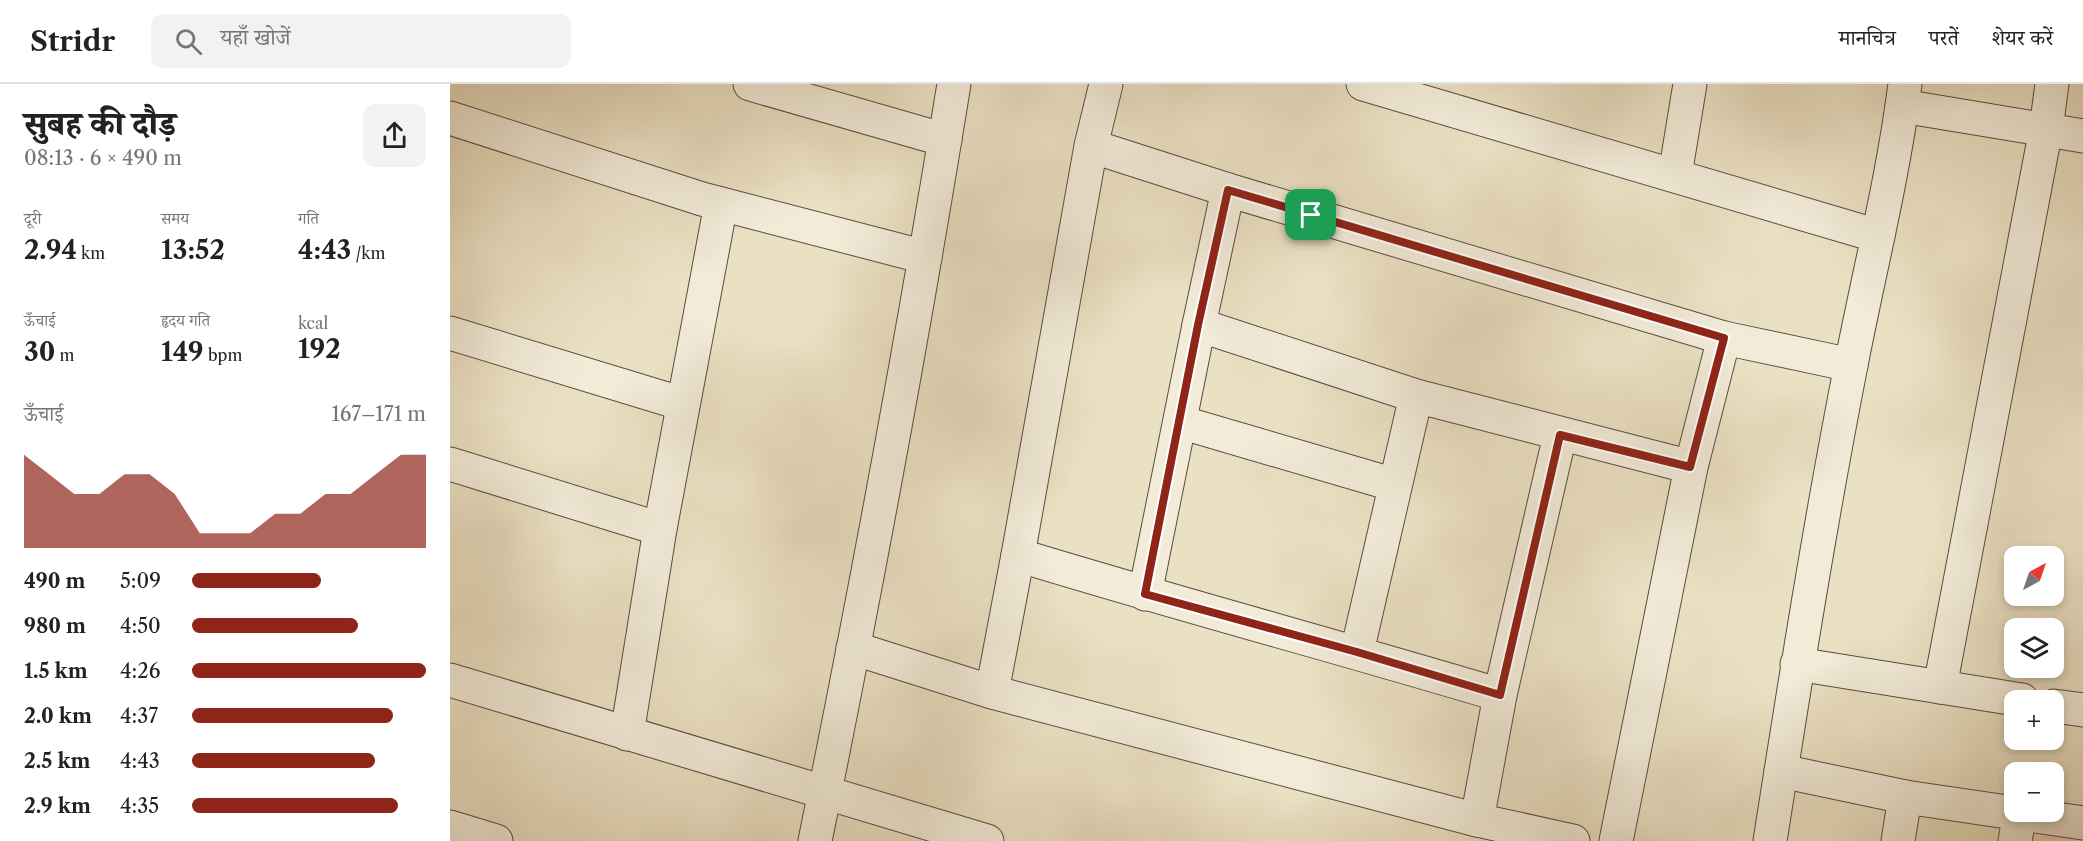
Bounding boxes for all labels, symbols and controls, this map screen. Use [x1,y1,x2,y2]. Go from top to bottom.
search box [151,14,571,68]
text: Stridr [30,24,115,58]
text: यहाँ खोजें [220,24,291,51]
icon: search [172,25,205,58]
text: मानचित्र [1839,25,1896,50]
text: परतें [1929,25,1959,50]
text: शेयर करें [1992,25,2053,50]
text: सुबह की दौड़ [24,103,176,144]
button: share [363,104,426,167]
text: 08:13 · 6 × 490 m [24,146,182,170]
pin [1285,189,1336,240]
icon: arrive [1294,198,1327,231]
text: दूरी [24,208,41,228]
text: समय [161,208,189,228]
text: गति [298,208,319,228]
text: 2.94 [24,234,77,266]
text: 13:52 [161,234,225,266]
text: 4:43 [298,234,351,266]
text: km [77,243,105,263]
text: /km [351,243,385,263]
text: ऊँचाई [24,310,56,330]
text: हृदय गति [161,310,210,330]
text: kcal [298,313,328,333]
text: 192 [298,333,341,365]
text: 30 [24,336,55,368]
text: 149 [161,336,204,368]
text: m [55,345,74,365]
text: bpm [204,345,242,365]
text: ऊँचाई [24,402,63,426]
text: 167–171 m [331,402,426,426]
north arrow [2004,546,2064,606]
map controls [2004,546,2064,822]
text: 490 m [24,569,85,593]
text: 5:09 [120,569,161,593]
text: 980 m [24,614,86,638]
text: 4:50 [120,614,161,638]
button: layers [2004,618,2064,678]
text: 1.5 km [24,659,88,683]
text: 4:26 [120,659,160,683]
button: + [2004,690,2064,750]
text: 2.0 km [24,704,92,728]
text: 4:37 [120,704,158,728]
text: 2.5 km [24,749,91,773]
text: 4:43 [120,749,160,773]
button: − [2004,762,2064,822]
text: 2.9 km [24,794,91,818]
text: 4:35 [120,794,159,818]

